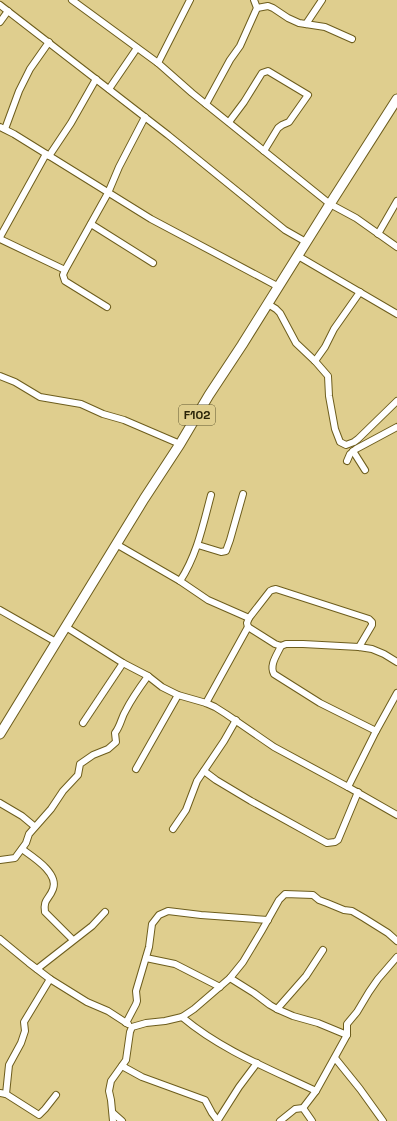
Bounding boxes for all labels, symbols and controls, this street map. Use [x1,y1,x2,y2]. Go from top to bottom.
road number: F102 [179,405,215,425]

